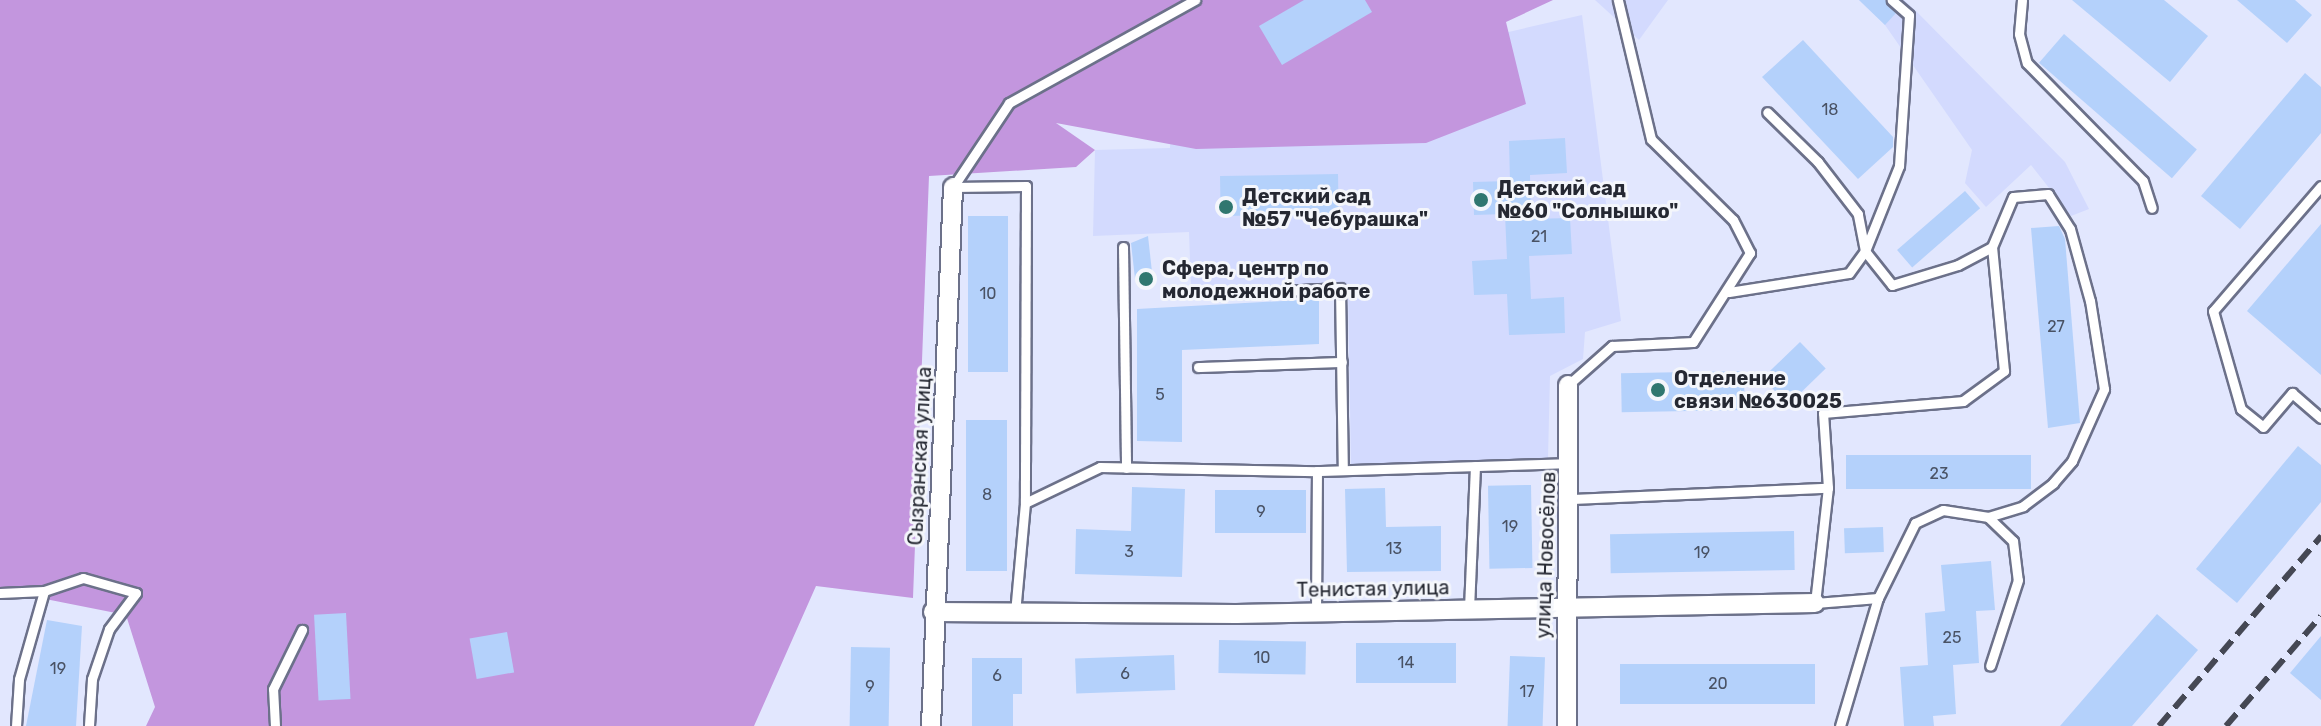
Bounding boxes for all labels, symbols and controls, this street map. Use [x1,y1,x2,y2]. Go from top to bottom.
house number: 18 [1821,100,1839,120]
place label: Детский сад №60 "Солнышко" [1497,176,1678,223]
place label: Детский сад №57 "Чебурашка" [1242,184,1428,231]
marker: Детский сад №60 "Солнышко" [1472,191,1490,209]
marker: Детский сад №57 "Чебурашка" [1217,198,1235,216]
house number: 21 [1531,227,1547,247]
place label: Сфера, центр по молодежной работе [1162,256,1370,303]
marker: Сфера, центр по молодежной работе [1137,270,1155,288]
house number: 10 [979,284,997,304]
house number: 27 [2047,317,2065,337]
street label: Сызранская улица [903,366,937,546]
place label: Отделение связи №630025 [1674,366,1842,413]
marker: Отделение связи №630025 [1649,381,1667,399]
house number: 5 [1155,385,1165,405]
house number: 23 [1929,464,1949,484]
street label: улица Новосёлов [1531,471,1561,639]
house number: 8 [982,485,992,505]
house number: 9 [1256,502,1266,522]
house number: 19 [1502,517,1518,537]
house number: 13 [1386,539,1402,559]
house number: 3 [1124,542,1134,562]
house number: 19 [1694,543,1710,563]
street label: Тенистая улица [1296,576,1450,602]
house number: 25 [1943,628,1961,648]
house number: 10 [1253,648,1271,668]
house number: 14 [1398,653,1414,673]
house number: 19 [50,659,66,679]
house number: 6 [1120,664,1130,684]
house number: 6 [992,666,1002,686]
house number: 20 [1708,674,1728,694]
house number: 9 [865,677,875,697]
house number: 17 [1519,682,1535,702]

